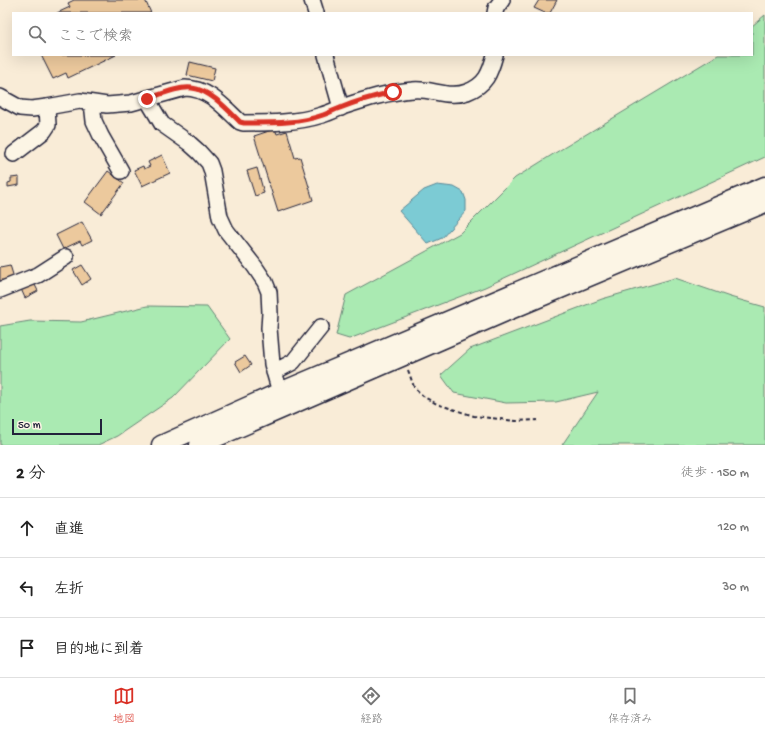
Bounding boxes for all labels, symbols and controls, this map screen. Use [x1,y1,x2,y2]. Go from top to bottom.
search box [12,12,753,56]
icon: search [26,23,48,45]
text: ここで検索 [58,28,133,46]
route start [384,83,402,101]
route end [138,90,156,108]
scale bar [12,417,102,436]
text: 50 m [18,420,40,432]
text: 2 分 [16,465,45,485]
text: 徒歩 · 150 m [681,466,749,481]
icon: ahead [16,517,38,539]
text: 120 m [718,520,749,535]
text: 直進 [54,521,84,539]
icon: left [16,577,38,599]
text: 30 m [723,580,749,595]
text: 左折 [54,581,84,599]
icon: arrive [16,637,38,659]
text: 目的地に到着 [54,641,144,659]
tab: 地図 [113,685,135,726]
tab: 経路 [360,685,382,726]
tab: 保存済み [608,685,652,726]

